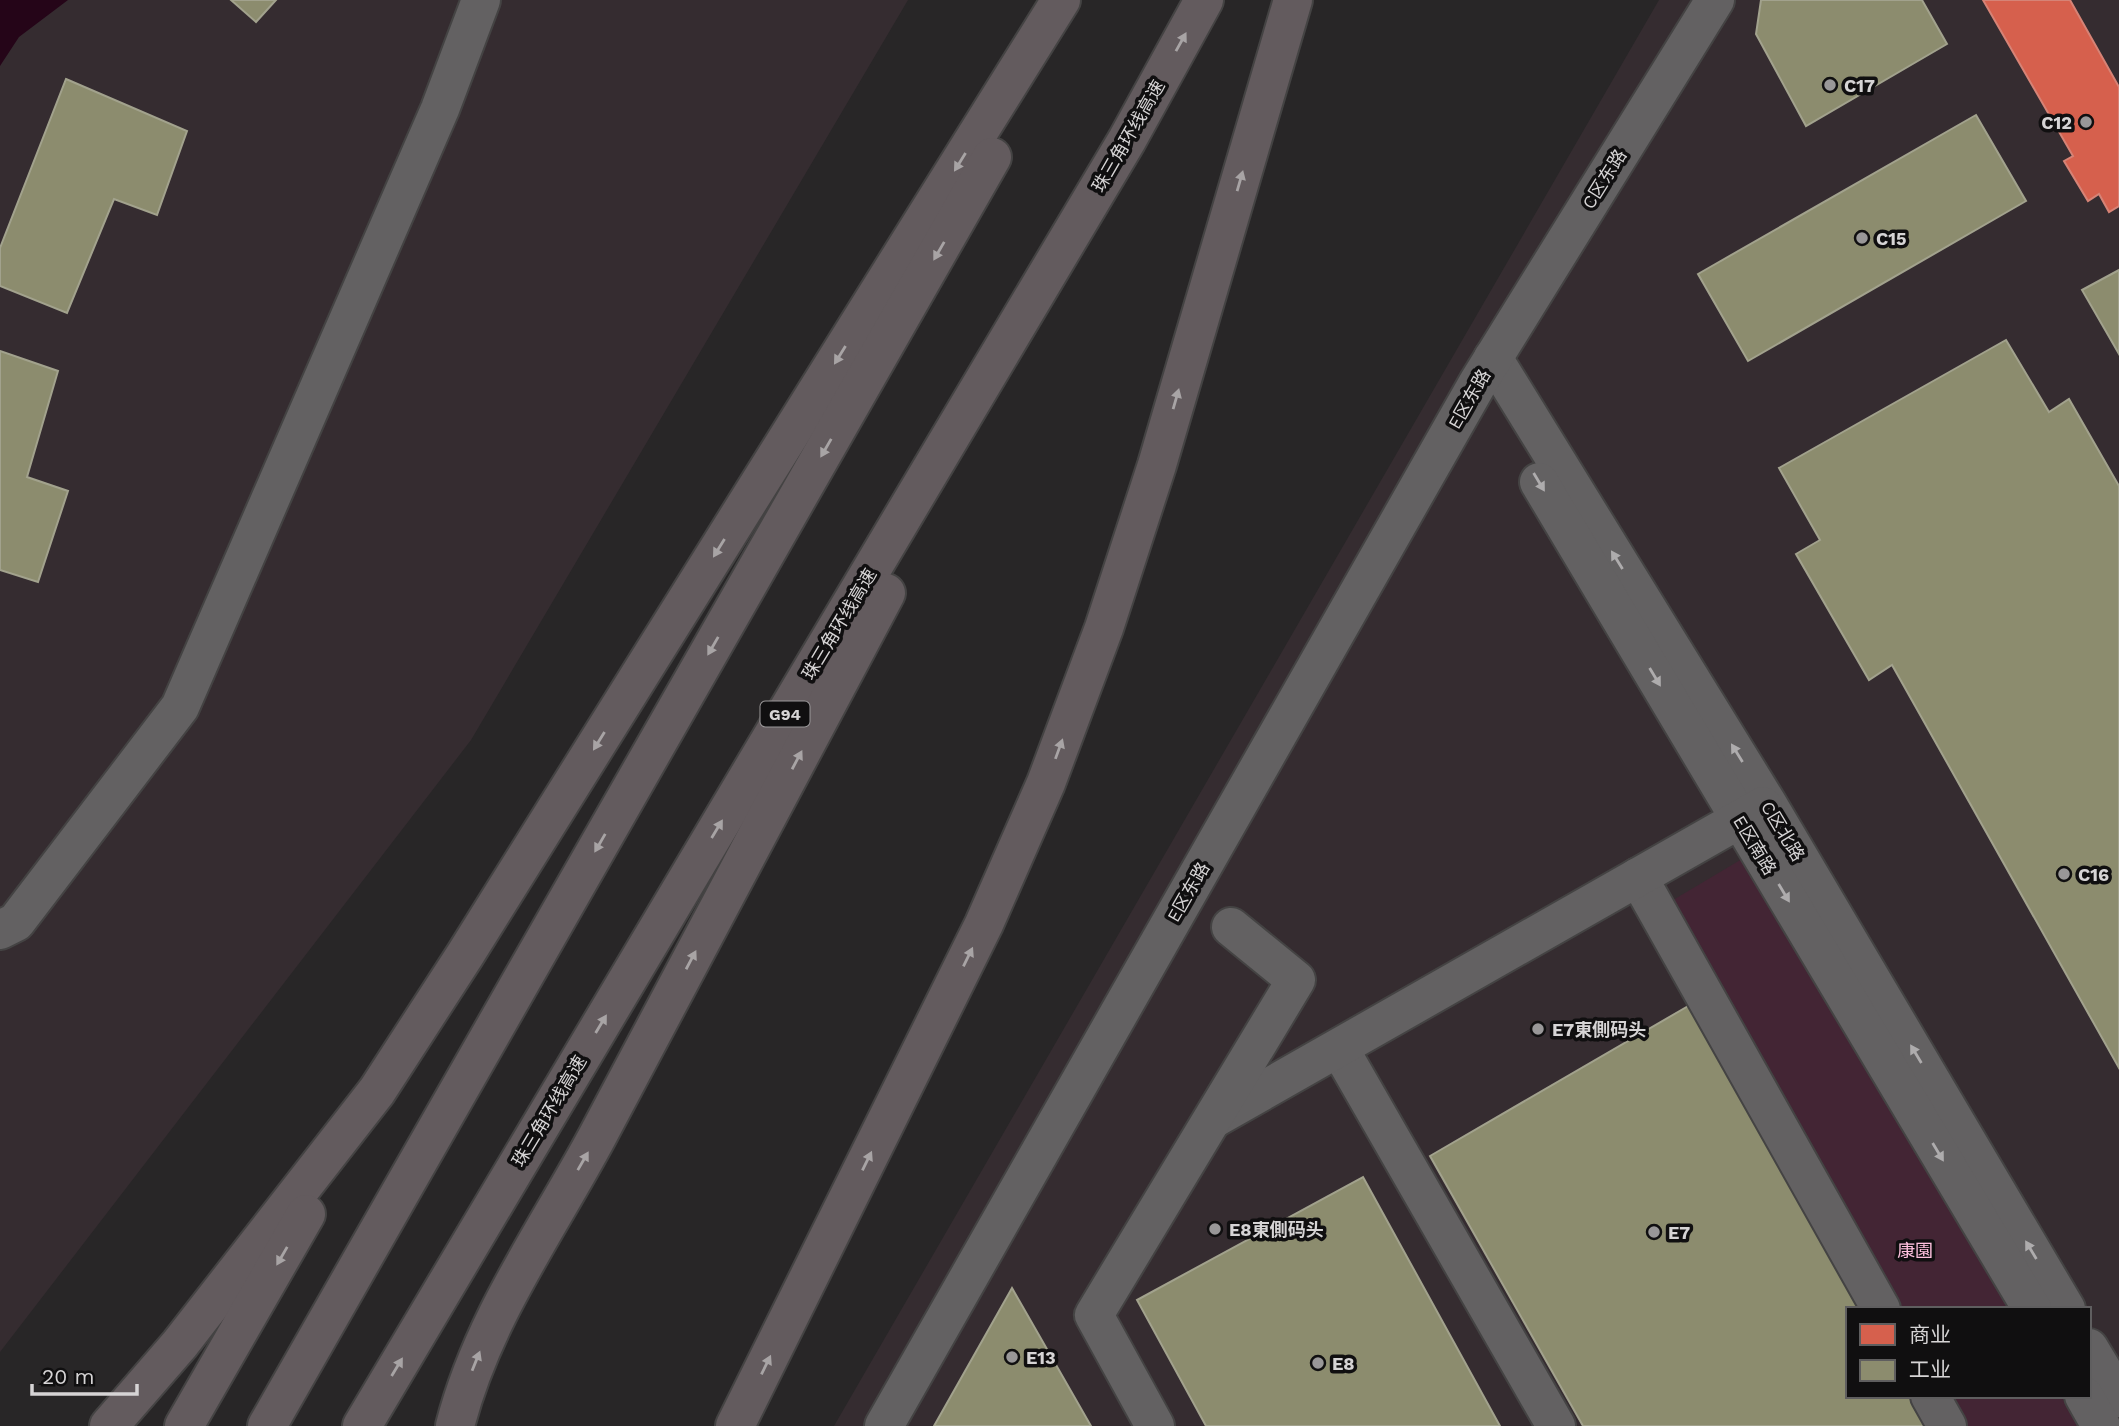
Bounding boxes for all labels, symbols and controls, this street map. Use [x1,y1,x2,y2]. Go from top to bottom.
one-way arrow [1175,32,1187,51]
place label: C17 [1844,75,1875,96]
street label: 珠三角环线高速 [1087,76,1169,196]
marker: C17 [1822,77,1838,93]
place label: C12 [2041,112,2072,133]
marker: C12 [2078,114,2094,130]
street label: C区东路 [1578,145,1630,213]
one-way arrow [953,152,966,171]
one-way arrow [1236,170,1246,191]
place label: C15 [1876,228,1907,249]
marker: C15 [1854,230,1870,246]
one-way arrow [933,241,945,260]
one-way arrow [833,345,846,364]
street label: E区东路 [1444,365,1494,433]
one-way arrow [1172,389,1182,410]
one-way arrow [820,439,832,458]
one-way arrow [1532,472,1545,491]
one-way arrow [713,538,726,557]
one-way arrow [1611,550,1624,569]
street label: 珠三角环线高速 [798,565,880,683]
one-way arrow [707,636,719,655]
one-way arrow [1649,668,1662,687]
road number: G94 [760,702,810,726]
one-way arrow [592,731,605,750]
one-way arrow [1053,738,1064,759]
one-way arrow [1730,744,1743,763]
one-way arrow [791,749,803,769]
street label: C区北路 [1757,797,1809,865]
street label: E区南路 [1729,812,1781,878]
one-way arrow [711,819,724,838]
one-way arrow [594,834,606,853]
street label: E区东路 [1163,858,1213,926]
place label: C16 [2078,864,2109,885]
marker: C16 [2056,866,2072,882]
one-way arrow [1778,884,1791,903]
one-way arrow [962,947,973,967]
one-way arrow [685,951,697,970]
one-way arrow [595,1015,607,1034]
place label: E7東側码头 [1552,1019,1646,1040]
marker: E7東側码头 [1530,1021,1546,1037]
one-way arrow [1909,1045,1922,1064]
street label: 珠三角环线高速 [508,1052,590,1170]
one-way arrow [1932,1143,1945,1162]
one-way arrow [577,1151,589,1171]
one-way arrow [861,1151,872,1171]
place label: E8東側码头 [1229,1219,1324,1240]
marker: E8東側码头 [1207,1221,1223,1237]
place label: E7 [1668,1222,1690,1243]
marker: E7 [1646,1224,1662,1240]
park label: 康園 [1897,1240,1933,1261]
one-way arrow [2026,1240,2038,1260]
one-way arrow [276,1246,288,1266]
legend [1846,1307,2091,1398]
text: 商业 [1909,1322,1951,1347]
place label: E13 [1026,1347,1056,1368]
marker: E13 [1004,1349,1020,1365]
one-way arrow [471,1351,482,1372]
scale bar [32,1352,136,1396]
place label: E8 [1332,1353,1355,1374]
one-way arrow [760,1355,771,1375]
marker: E8 [1310,1355,1326,1371]
text: 工业 [1909,1357,1951,1382]
one-way arrow [391,1358,403,1377]
text: 20 m [42,1364,94,1389]

